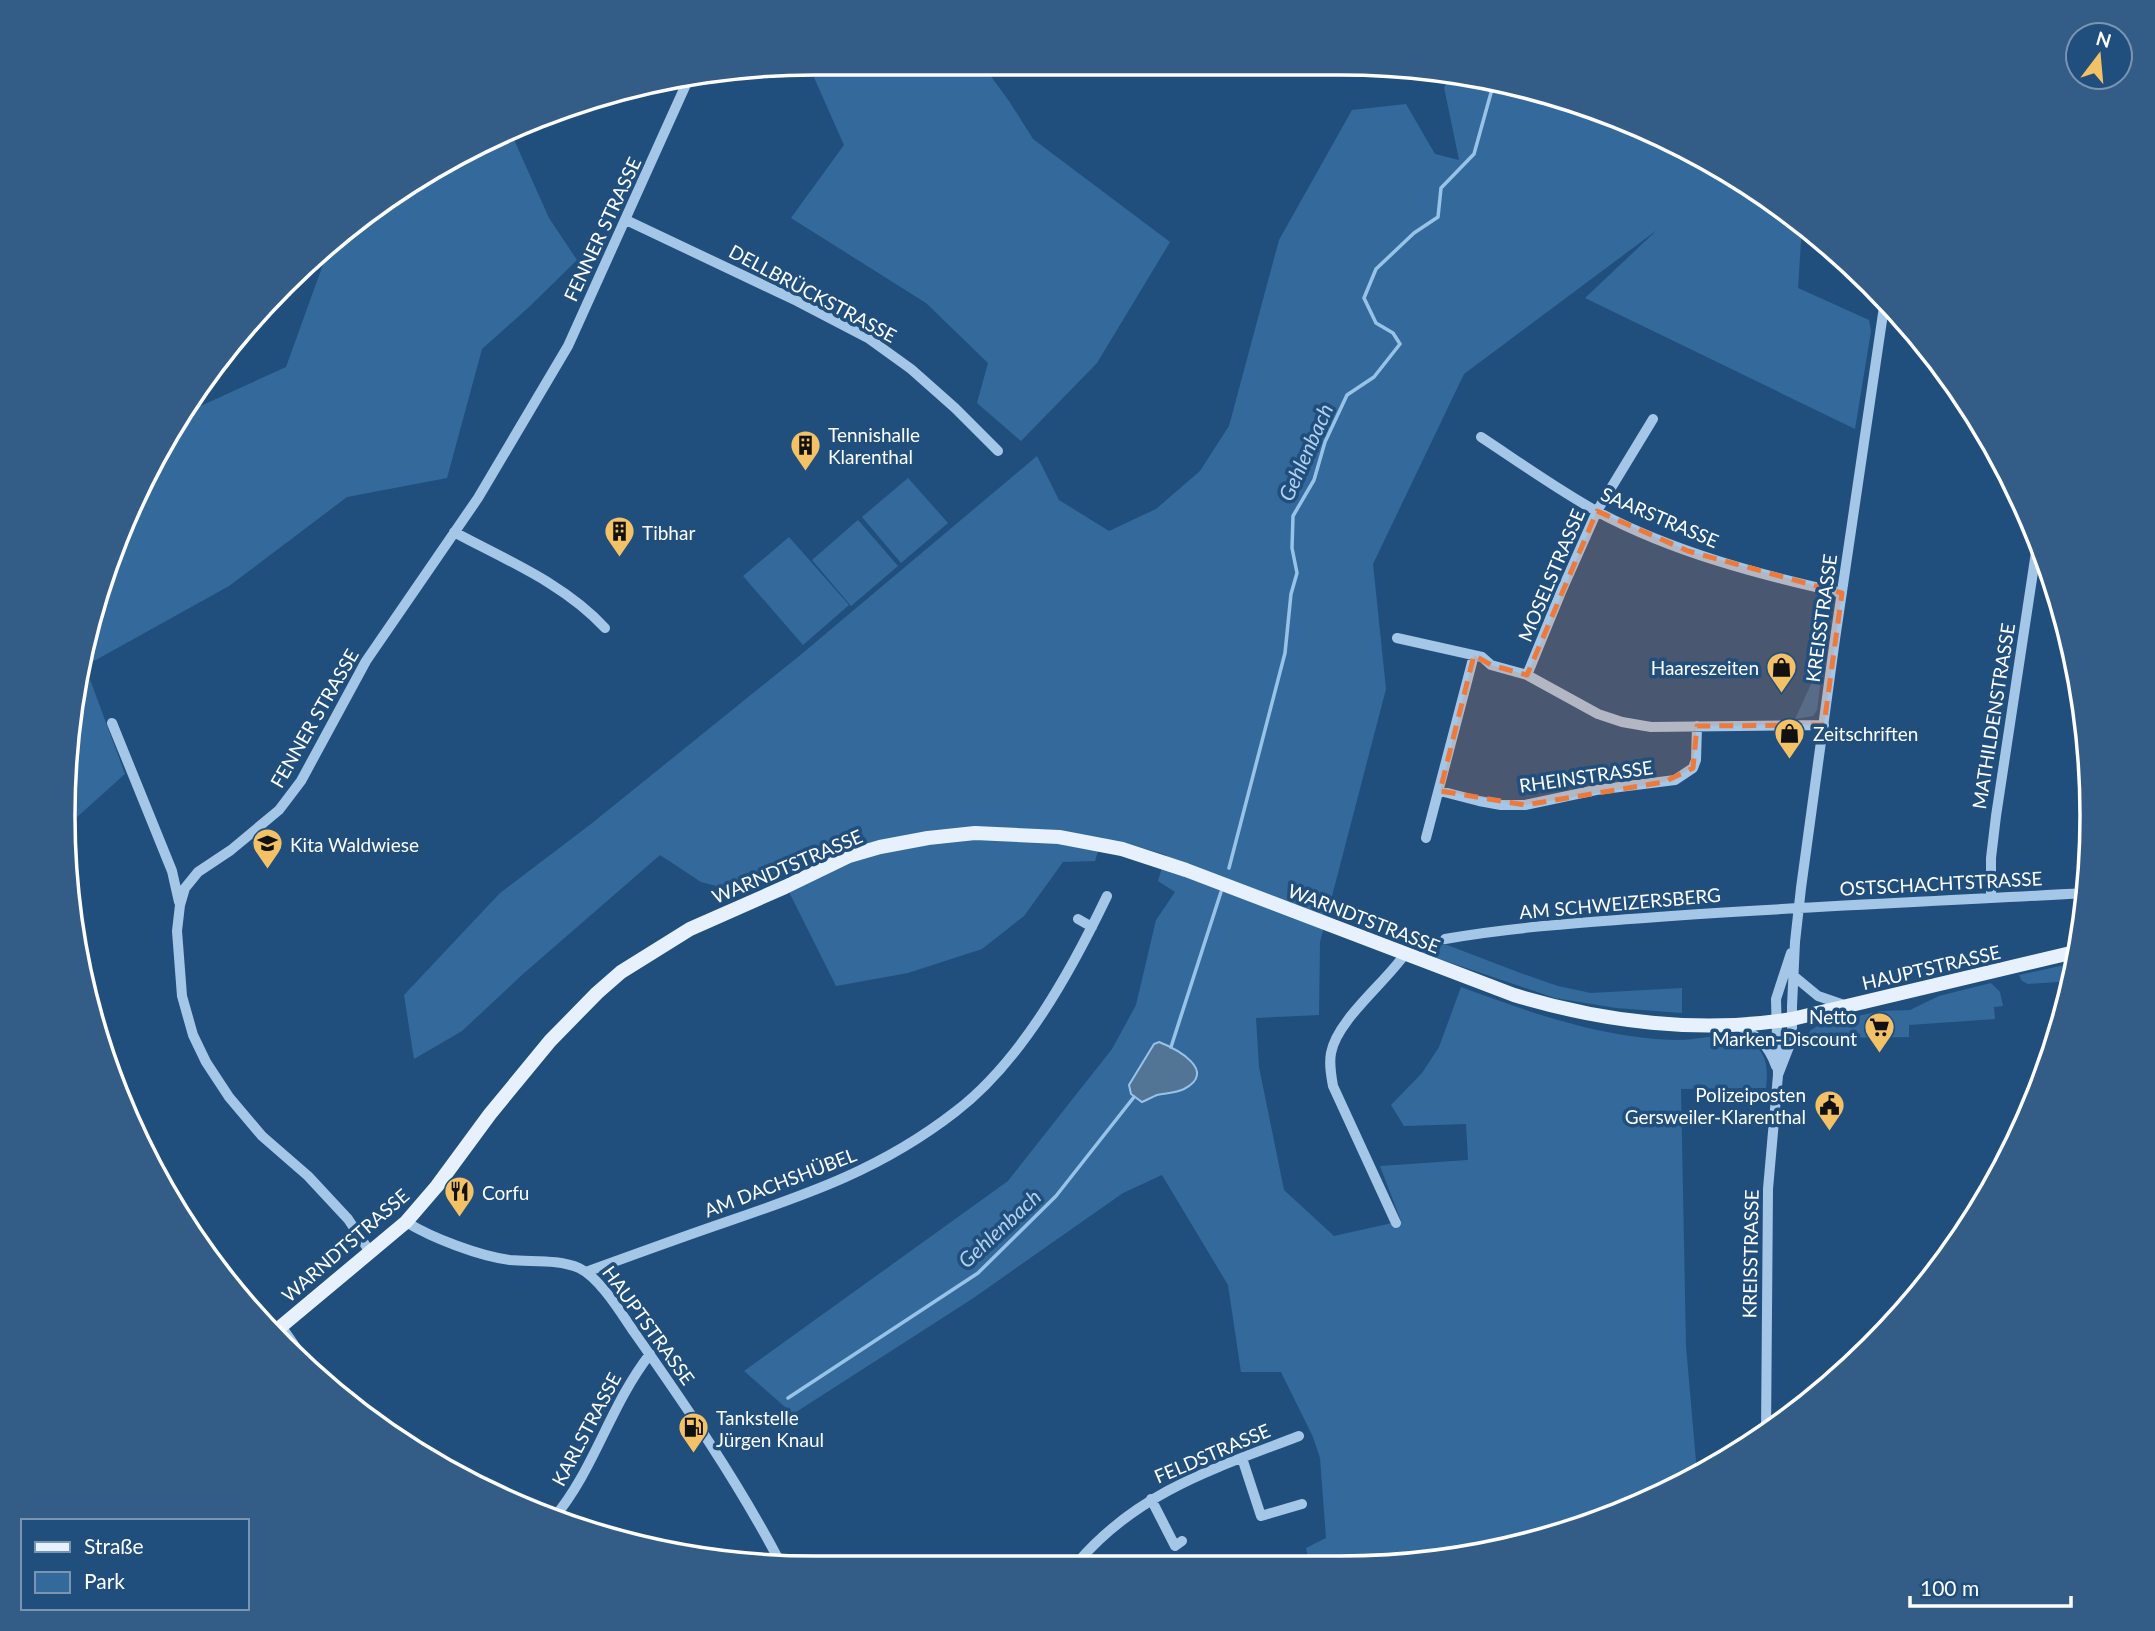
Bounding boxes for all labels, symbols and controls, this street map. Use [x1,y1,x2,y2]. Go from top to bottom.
north arrow [2064,21,2134,91]
text: N [2094,26,2114,52]
street label: FENNER STRASSE [559,153,645,305]
street label: DELLBRÜCKSTRASSE [725,239,901,347]
water label: Gehlenbach [1272,400,1338,504]
place label: Tennishalle Klarenthal [828,423,920,468]
building icon: Tennishalle Klarenthal [788,428,822,472]
street label: SAARSTRASSE [1598,482,1722,552]
street label: MOSELSTRASSE [1513,505,1589,645]
building icon: Tibhar [602,515,636,559]
place label: Tibhar [642,521,695,544]
street label: KREISSTRASSE [1801,553,1841,683]
street label: MATHILDENSTRASSE [1967,621,2019,811]
street label: FENNER STRASSE [265,645,363,791]
shop icon: Haareszeiten [1765,650,1799,694]
place label: Haareszeiten [1651,656,1759,679]
shop icon: Zeitschriften [1773,716,1807,760]
place label: Zeitschriften [1813,722,1918,745]
street label: RHEINSTRASSE [1518,755,1655,797]
street label: WARNDTSTRASSE [708,824,866,908]
school or university icon: Kita Waldwiese [250,827,284,871]
place label: Kita Waldwiese [290,833,419,856]
street label: OSTSCHACHTSTRASSE [1839,866,2043,900]
street label: WARNDTSTRASSE [1285,878,1443,958]
street label: AM SCHWEIZERSBERG [1518,883,1722,923]
street label: HAUPTSTRASSE [1859,940,2003,994]
place label: Netto Marken-Discount [1712,1005,1857,1050]
supermarket icon: Netto Marken-Discount [1863,1010,1897,1054]
place label: Polizeiposten Gersweiler-Klarenthal [1625,1083,1806,1128]
public building icon: Polizeiposten Gersweiler-Klarenthal [1812,1088,1846,1132]
street label: AM DACHSHÜBEL [701,1142,859,1222]
restaurant icon: Corfu [442,1175,476,1219]
place label: Corfu [482,1181,529,1204]
street label: WARNDTSTRASSE [277,1183,413,1306]
water label: Gehlenbach [953,1183,1045,1273]
street label: KREISSTRASSE [1737,1189,1763,1319]
street label: HAUPTSTRASSE [598,1261,700,1389]
street label: KARLSTRASSE [547,1368,626,1490]
place label: Tankstelle Jürgen Knaul [716,1406,824,1451]
fuel station icon: Tankstelle Jürgen Knaul [676,1411,710,1455]
street label: FELDSTRASSE [1151,1418,1273,1488]
legend [21,1519,248,1610]
text: Straße [84,1533,144,1558]
scale bar [1910,1564,2071,1608]
text: Park [84,1568,125,1593]
text: 100 m [1920,1575,1979,1600]

